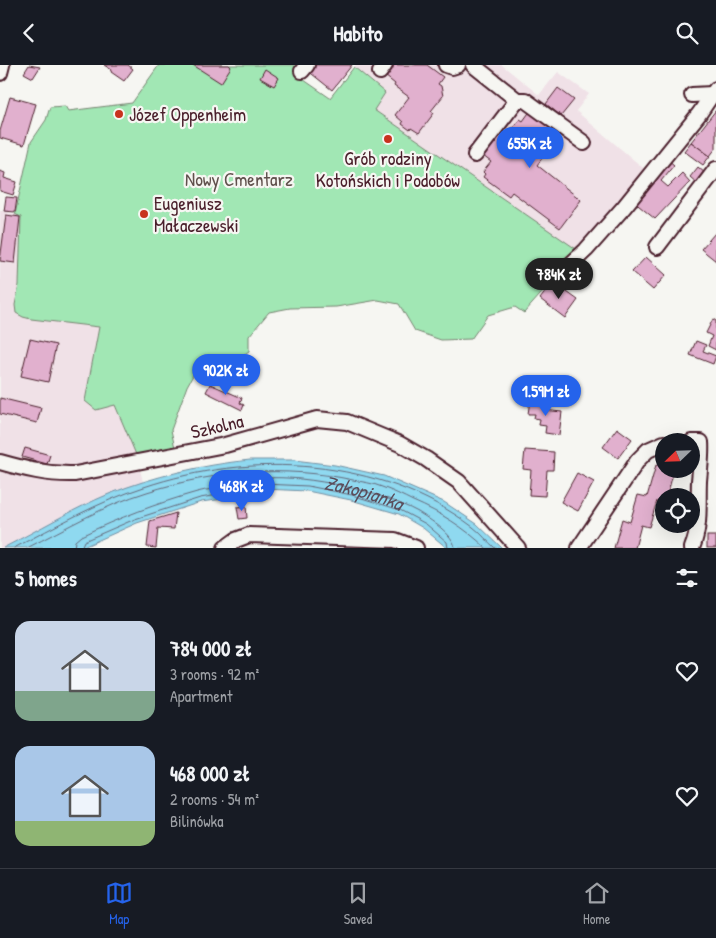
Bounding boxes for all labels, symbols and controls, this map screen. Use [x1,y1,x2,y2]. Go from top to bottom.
text: Habito [333,18,383,48]
icon: back [15,19,43,47]
icon: search [673,19,701,47]
place label: Józef Oppenheim [129,101,246,127]
marker: Józef Oppenheim [113,108,125,120]
pin: 655K zł [484,127,576,169]
text: 655K zł [508,132,552,154]
marker: Grób rodziny Kotońskich i Podobów [382,133,394,145]
place label: Grób rodziny Kotońskich i Podobów [316,145,460,193]
park label: Nowy Cmentarz [185,166,293,192]
place label: Eugeniusz Małaczewski [154,190,239,238]
marker: Eugeniusz Małaczewski [138,208,150,220]
pin: 784K zł [513,257,605,300]
text: 784K zł [536,263,582,285]
pin: 902K zł [180,353,272,396]
text: 902K zł [203,359,249,381]
pin: 1.59M zł [494,375,598,417]
text: 1.59M zł [522,380,570,402]
street label: Szkolna [188,407,247,445]
north arrow [655,433,700,477]
map controls [655,433,700,533]
pin: 468K zł [196,469,288,512]
water label: Zakopianka [322,469,409,517]
text: 468K zł [220,475,264,497]
button: locate [655,488,700,533]
text: 5 homes [15,564,77,593]
icon: filters [673,564,701,592]
text: 784 000 zł [170,634,252,663]
icon: home [55,641,115,701]
icon: heart [673,657,701,685]
text: 3 rooms · 92 m² [170,663,259,685]
text: Apartment [170,685,233,707]
text: 468 000 zł [170,759,250,788]
icon: home [55,766,115,826]
icon: heart [673,782,701,810]
text: 2 rooms · 54 m² [170,788,259,810]
text: Bilinówka [170,810,224,832]
tab: Map [105,879,133,928]
tab: Saved [344,879,372,928]
tab: Home [583,879,611,928]

